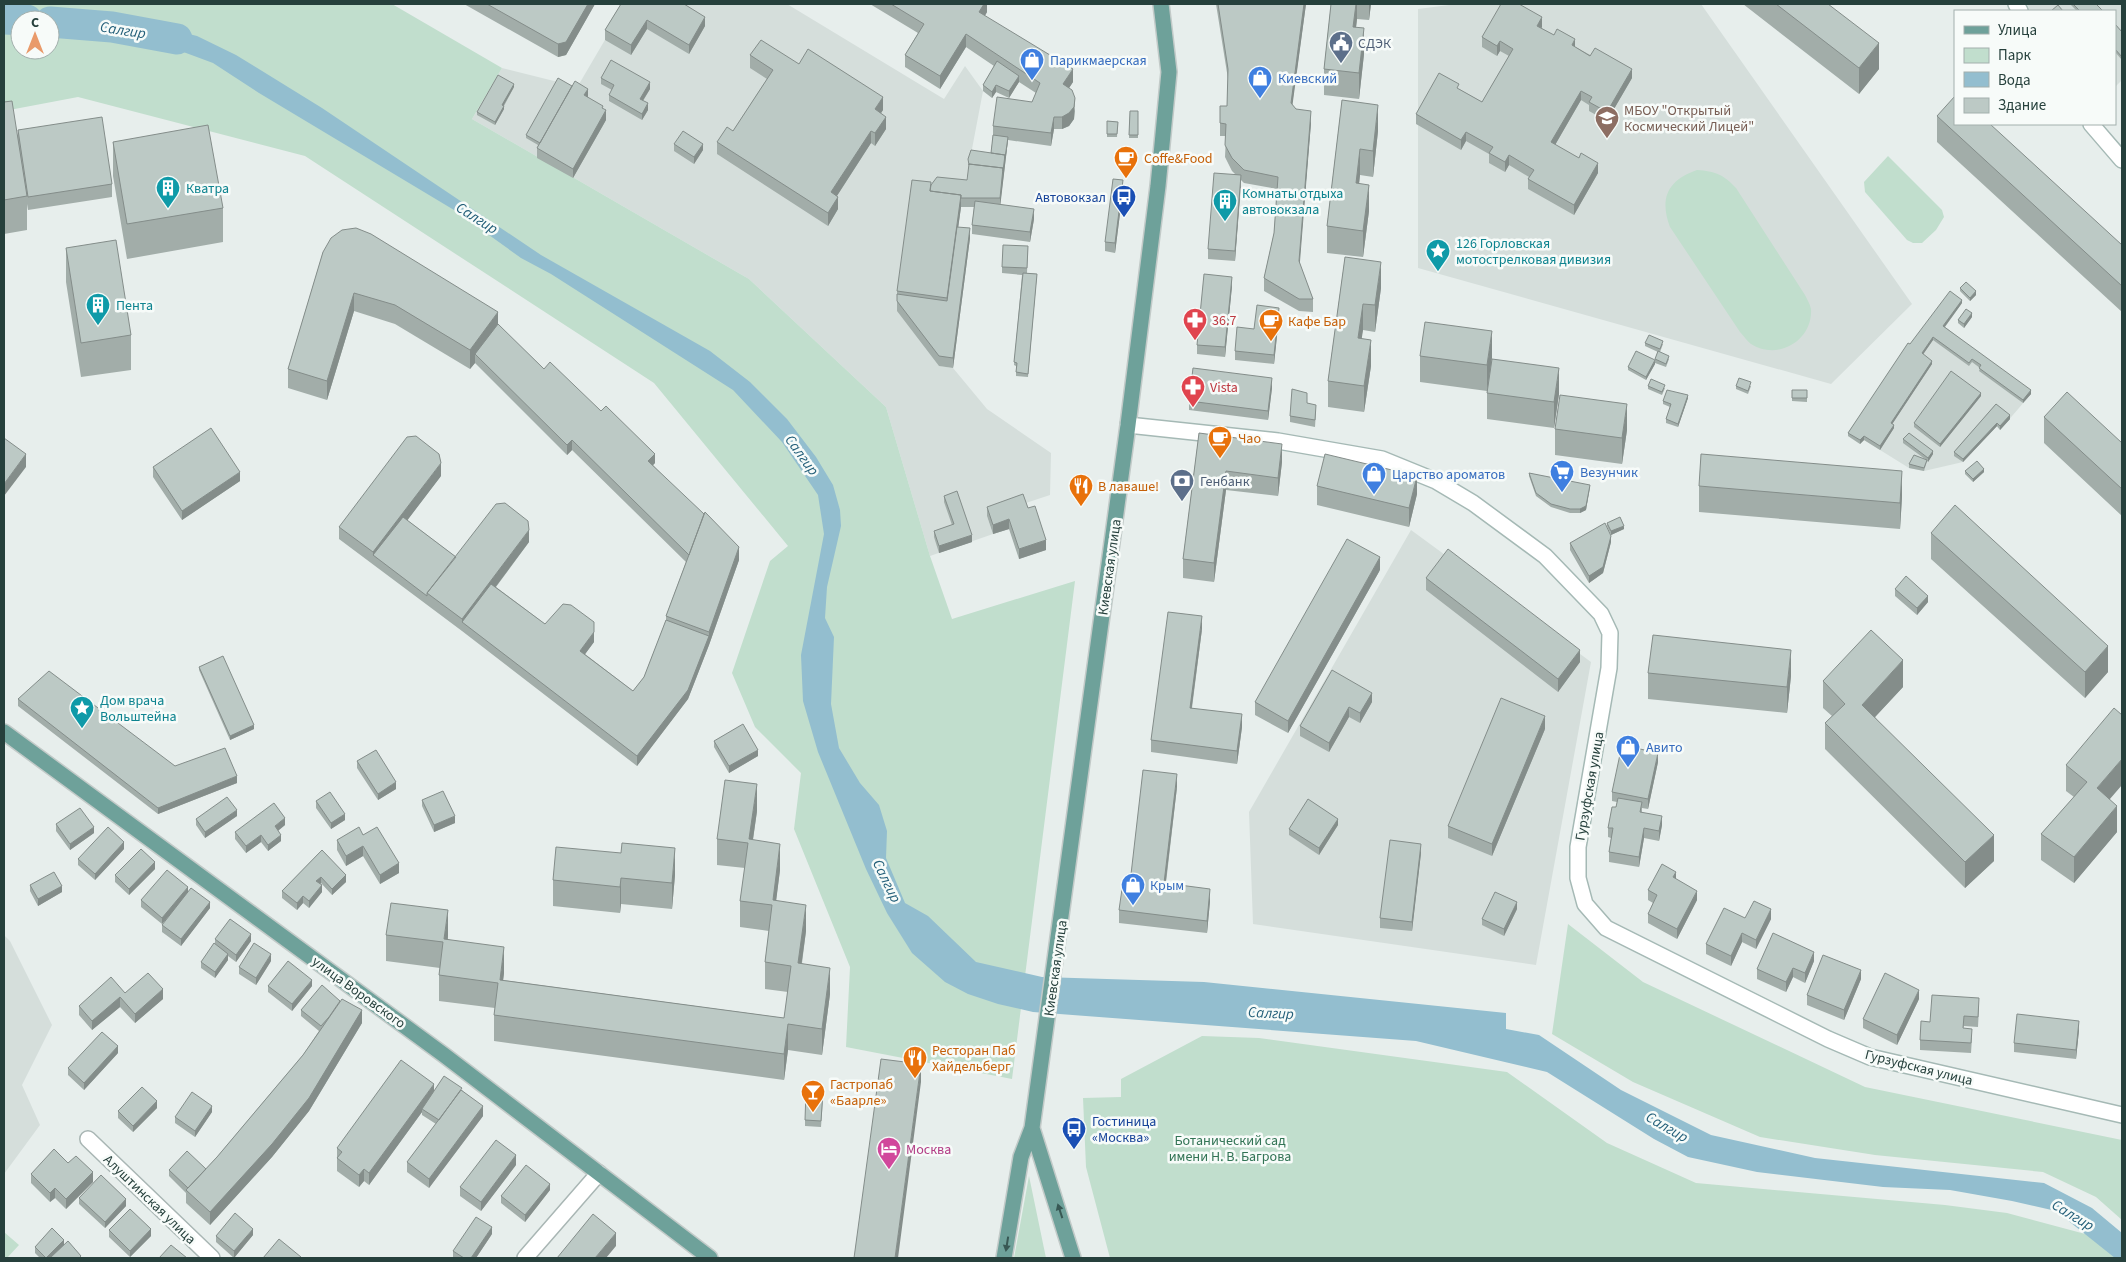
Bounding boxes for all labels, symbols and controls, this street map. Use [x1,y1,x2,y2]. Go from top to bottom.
north arrow [10,10,60,60]
legend [1954,10,2116,125]
text: С [31,13,39,33]
water label: Салгир [99,17,147,44]
text: Улица [1998,20,2037,41]
public building icon: СДЭК [1328,30,1354,64]
place label: СДЭК [1358,34,1392,54]
text: Парк [1998,45,2032,66]
shop icon: Парикмаерская [1019,47,1045,81]
place label: Парикмаерская [1050,51,1147,71]
shop icon: Киевский [1247,65,1273,99]
place label: Киевский [1278,69,1337,89]
text: Вода [1998,70,2031,91]
text: Здание [1998,95,2046,116]
place label: МБОУ "Открытый Космический Лицей" [1624,101,1754,137]
school or university icon: МБОУ "Открытый Космический Лицей" [1594,105,1620,139]
cafe icon: Coffe&Food [1113,145,1139,179]
place label: Coffe&Food [1144,149,1213,169]
building icon: Кватра [155,175,181,209]
place label: Кватра [186,179,229,199]
bus stop icon: Автовокзал [1111,184,1137,218]
place label: Комнаты отдыха автовокзала [1242,184,1343,220]
place label: Автовокзал [1035,188,1106,208]
building icon: Комнаты отдыха автовокзала [1212,188,1238,222]
water label: Салгир [452,197,502,239]
place label: 126 Горловская мотострелковая дивизия [1456,234,1611,270]
place icon: 126 Горловская мотострелковая дивизия [1425,238,1451,272]
building icon: Пента [85,292,111,326]
place label: Пента [116,296,153,316]
pharmacy icon: 36.7 [1182,307,1208,341]
cafe icon: Кафе Бар [1258,308,1284,342]
place label: 36.7 [1212,311,1236,331]
place label: Кафе Бар [1288,312,1346,332]
pharmacy icon: Vista [1180,374,1206,408]
place label: Vista [1210,378,1238,398]
cafe icon: Чао [1207,425,1233,459]
place label: Чао [1238,429,1261,449]
water label: Салгир [780,431,824,480]
supermarket icon: Везунчик [1549,459,1575,493]
shop icon: Царство ароматов [1361,461,1387,495]
place label: Везунчик [1580,463,1638,483]
place label: Царство ароматов [1392,465,1505,485]
bank icon: Генбанк [1169,468,1195,502]
place label: Генбанк [1200,472,1250,492]
restaurant icon: В лаваше! [1068,473,1094,507]
place label: В лаваше! [1098,477,1159,497]
street label: Киевская улица [1093,518,1127,617]
place label: Дом врача Вольштейна [100,691,177,727]
place icon: Дом врача Вольштейна [69,695,95,729]
street label: Гурзуфская улица [1571,730,1609,842]
shop icon: Авито [1615,734,1641,768]
place label: Авито [1646,738,1682,758]
water label: Салгир [867,856,906,906]
shop icon: Крым [1120,872,1146,906]
place label: Крым [1150,876,1184,896]
street label: Киевская улица [1039,919,1073,1018]
street label: улица Воровского [308,952,409,1034]
water label: Салгир [1248,1002,1294,1025]
place label: Ресторан Паб Хайдельберг [932,1041,1016,1077]
restaurant icon: Ресторан Паб Хайдельберг [902,1045,928,1079]
street label: Гурзуфская улица [1863,1045,1975,1091]
place label: Гастропаб «Баарле» [830,1075,893,1111]
bar icon: Гастропаб «Баарле» [800,1079,826,1113]
water label: Салгир [1642,1107,1692,1148]
place label: Гостиница «Москва» [1092,1112,1156,1148]
bus stop icon: Гостиница «Москва» [1061,1116,1087,1150]
park label: Ботанический сад имени Н. В. Багрова [1169,1131,1291,1167]
hotel icon: Москва [876,1136,902,1170]
place label: Москва [906,1140,951,1160]
street label: Алуштинская улица [99,1150,200,1249]
water label: Салгир [2048,1195,2098,1236]
one-way arrow [1055,1204,1063,1219]
one-way arrow [1002,1236,1010,1252]

